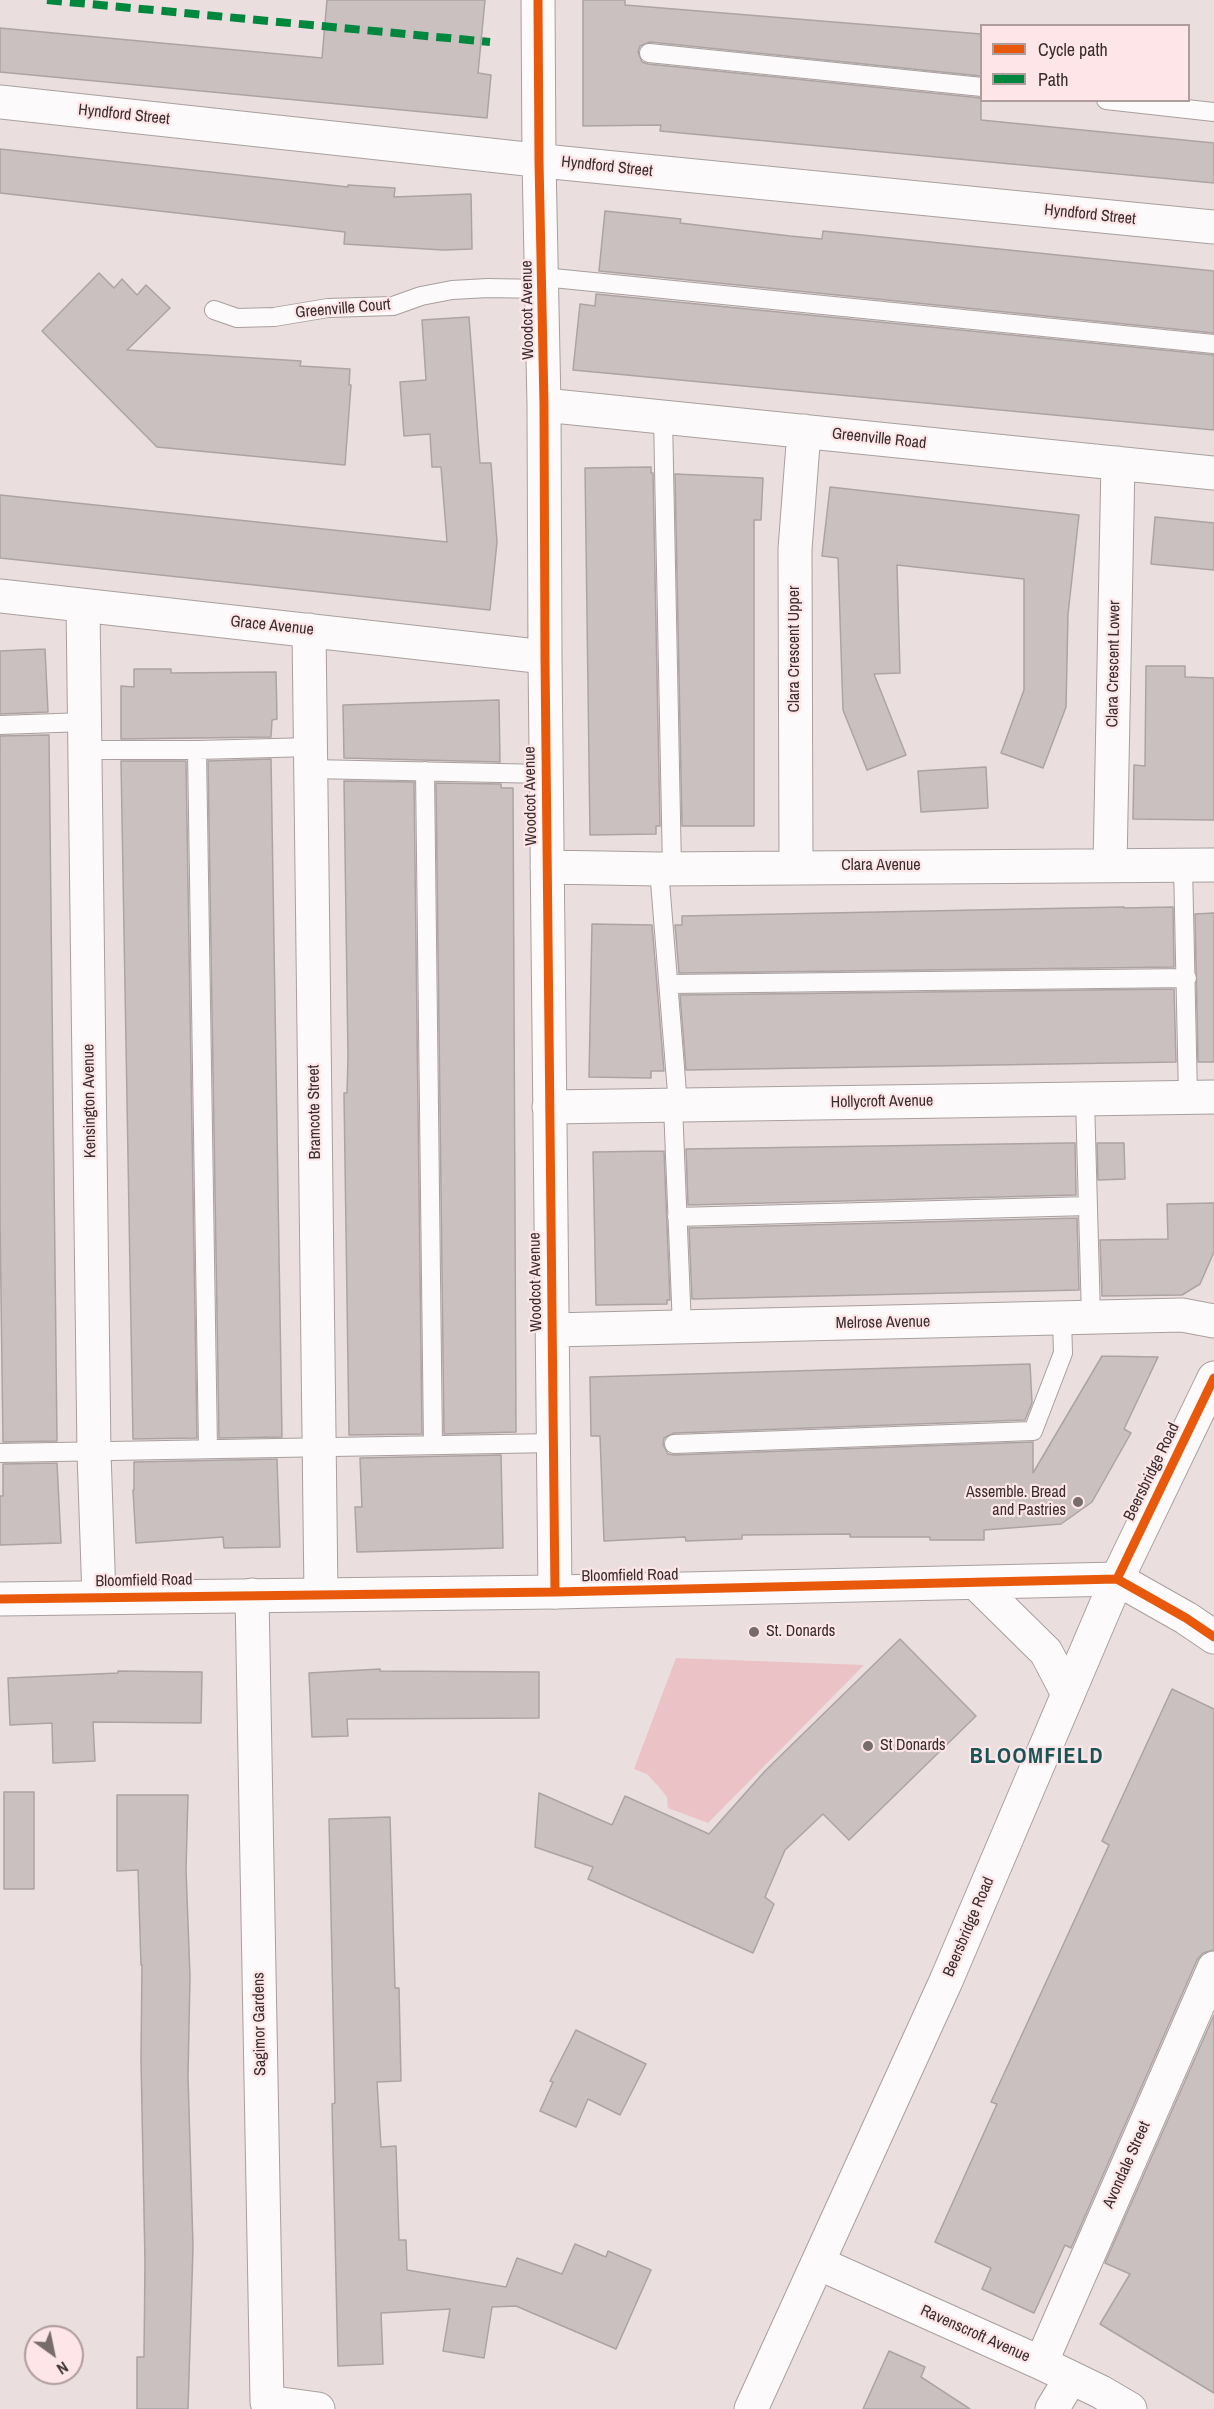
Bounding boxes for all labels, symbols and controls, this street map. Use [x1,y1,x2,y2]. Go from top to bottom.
legend [980,24,1190,102]
text: Cycle path [1038,37,1108,62]
text: Path [1038,67,1068,92]
street label: Hyndford Street [77,101,171,129]
street label: Hyndford Street [560,153,654,181]
street label: Hyndford Street [1043,201,1137,229]
street label: Woodcot Avenue [518,260,538,360]
street label: Greenville Court [295,295,391,323]
street label: Greenville Road [831,424,927,454]
street label: Clara Crescent Upper [785,586,805,712]
street label: Clara Crescent Lower [1103,600,1125,728]
street label: Grace Avenue [229,612,315,640]
street label: Woodcot Avenue [521,746,541,846]
street label: Clara Avenue [841,856,921,876]
street label: Kensington Avenue [79,1044,101,1158]
street label: Bramcote Street [305,1064,325,1160]
street label: Hollycroft Avenue [831,1092,933,1112]
street label: Woodcot Avenue [526,1232,546,1332]
street label: Melrose Avenue [836,1313,930,1333]
street label: Beersbridge Road [1120,1420,1184,1524]
place label: Assemble. Bread and Pastries [966,1483,1066,1521]
marker: Assemble. Bread and Pastries [1071,1495,1085,1509]
street label: Bloomfield Road [581,1566,679,1586]
street label: Bloomfield Road [95,1571,193,1591]
place label: St. Donards [766,1622,835,1642]
marker: St. Donards [747,1625,761,1639]
place label: St Donards [880,1736,946,1756]
marker: St Donards [861,1739,875,1753]
district label: BLOOMFIELD [970,1744,1104,1770]
street label: Beersbridge Road [939,1874,999,1980]
street label: Sagimor Gardens [249,1972,271,2076]
street label: Avondale Street [1099,2119,1155,2211]
street label: Ravenscroft Avenue [917,2301,1033,2367]
north arrow [24,2325,84,2385]
text: N [53,2357,73,2380]

